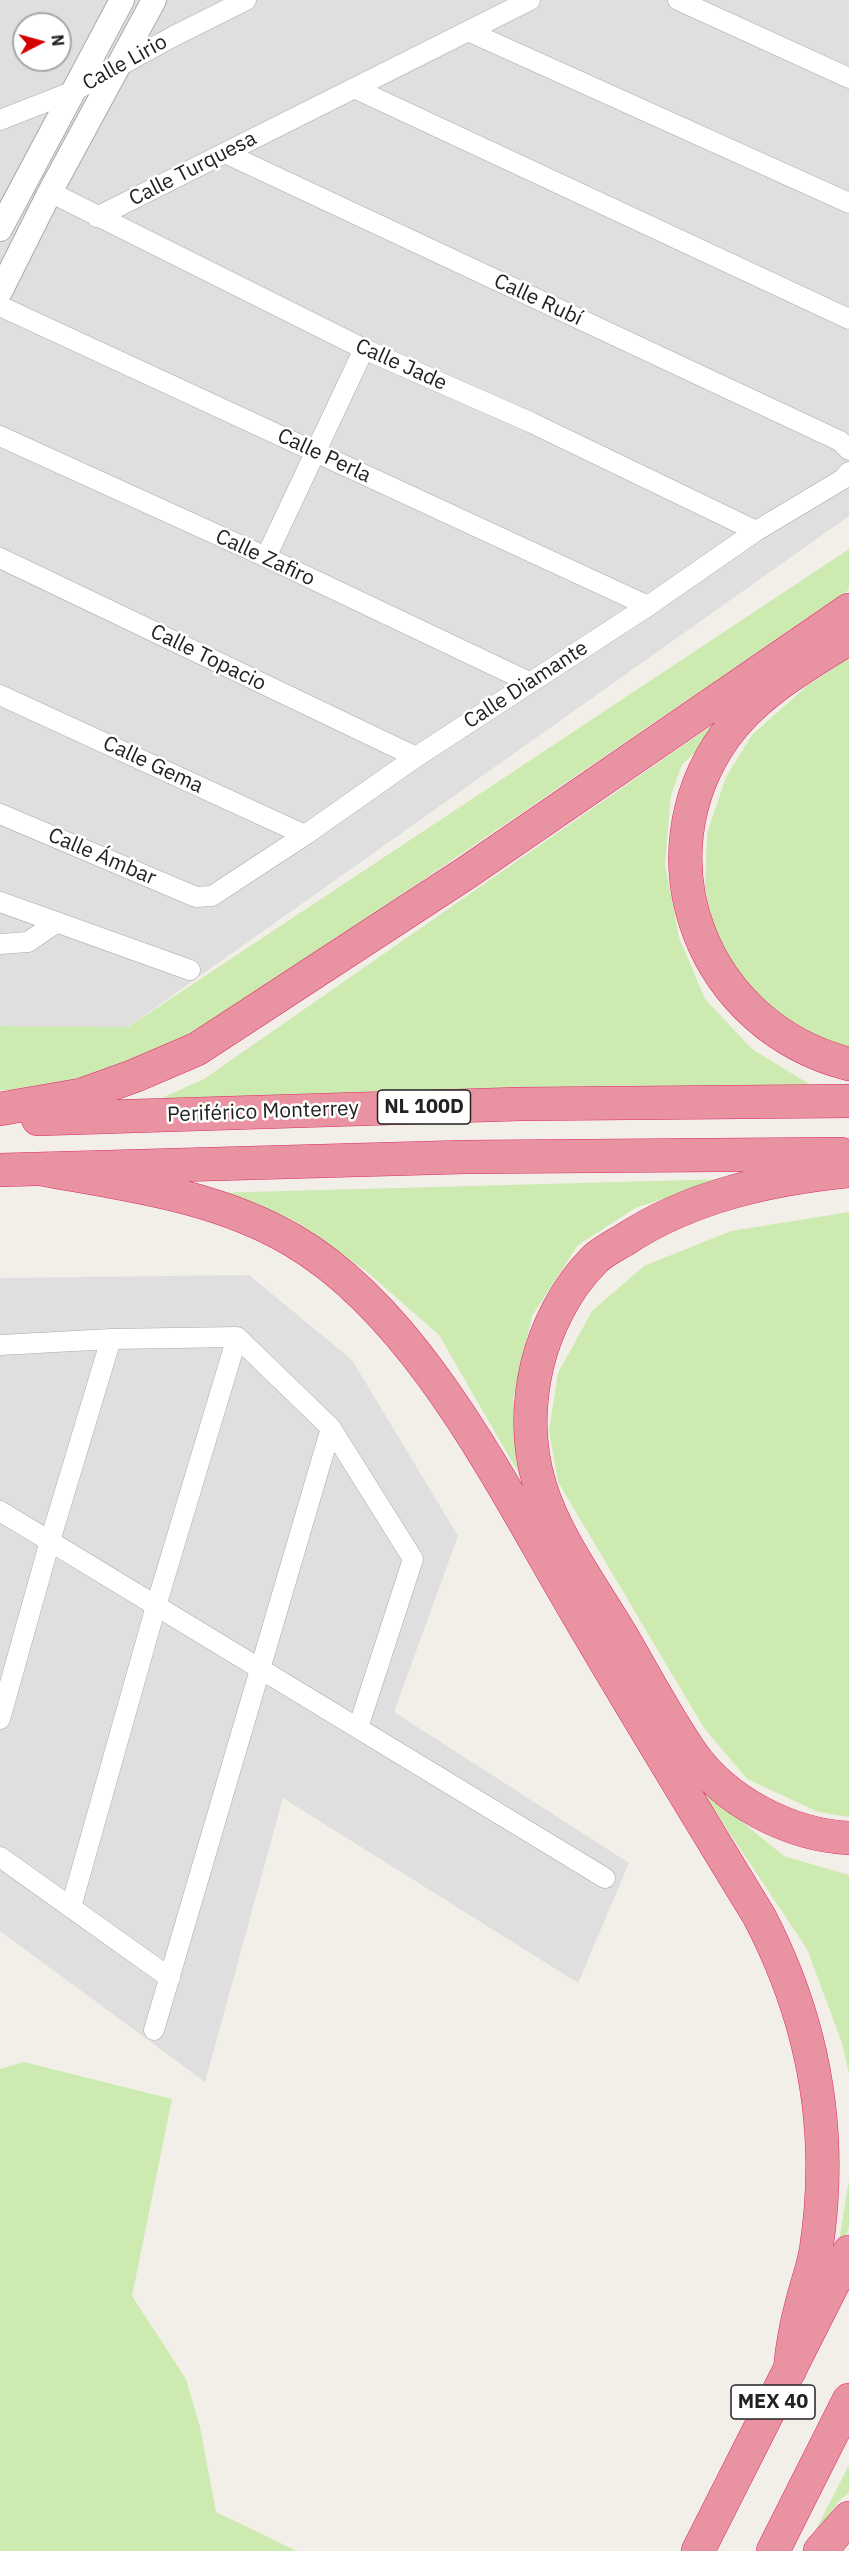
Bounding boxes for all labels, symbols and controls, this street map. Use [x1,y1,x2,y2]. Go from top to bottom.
north arrow [12,12,72,72]
street label: Calle Lirio [78,30,172,96]
text: N [47,34,68,47]
street label: Calle Turquesa [125,126,261,212]
street label: Calle Rubí [490,269,586,331]
street label: Calle Jade [351,334,451,396]
street label: Calle Perla [273,423,375,489]
street label: Calle Zafiro [211,524,319,592]
street label: Calle Topacio [146,619,270,697]
street label: Calle Diamante [459,636,593,734]
street label: Calle Gema [99,731,207,799]
street label: Calle Ámbar [44,823,160,891]
road number: NL 100D [378,1090,470,1124]
street label: Periférico Monterrey [167,1096,359,1128]
road number: MEX 40 [731,2385,815,2419]

